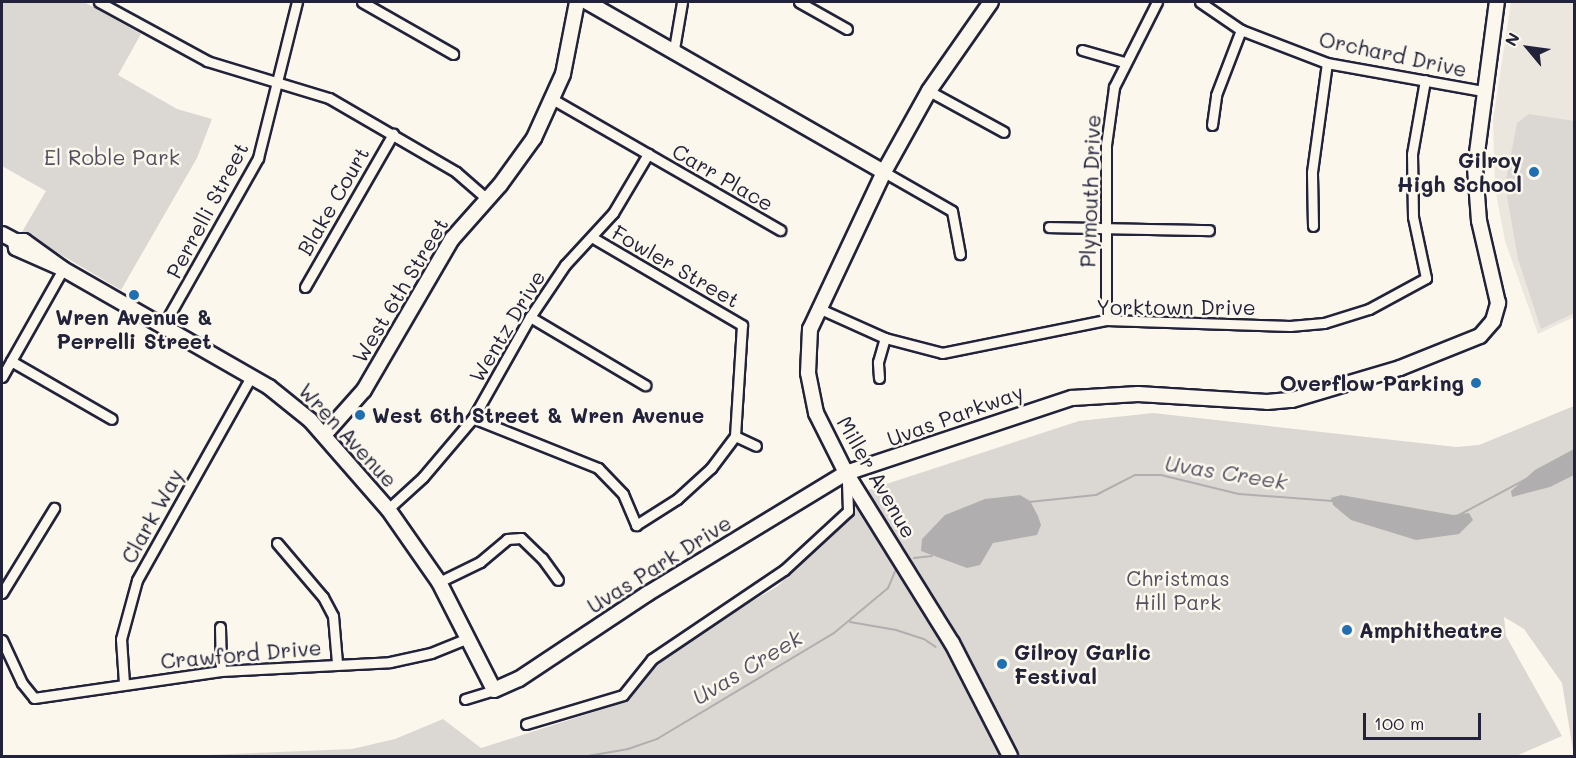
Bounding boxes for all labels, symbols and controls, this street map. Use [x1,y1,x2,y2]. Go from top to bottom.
north arrow [1498,18,1558,78]
street label: Orchard Drive [1317,26,1469,82]
text: N [1500,29,1524,49]
street label: Plymouth Drive [1075,114,1105,268]
street label: Perrelli Street [161,138,253,282]
street label: Carr Place [668,138,778,216]
street label: Blake Court [292,142,374,260]
park label: El Roble Park [44,144,180,170]
place label: Gilroy High School [1397,147,1522,197]
marker: Gilroy High School [1527,165,1541,179]
street label: West 6th Street [347,213,453,367]
street label: Fowler Street [608,219,744,313]
street label: Wentz Drive [464,265,550,387]
marker: Wren Avenue & Perrelli Street [127,288,141,302]
street label: Yorktown Drive [1096,294,1256,320]
place label: Wren Avenue & Perrelli Street [55,304,213,354]
place label: Overflow Parking [1280,370,1464,396]
marker: Overflow Parking [1469,376,1483,390]
street label: Wren Avenue [293,378,403,492]
street label: Uvas Parkway [883,379,1027,451]
place label: West 6th Street & Wren Avenue [372,402,704,428]
marker: West 6th Street & Wren Avenue [353,408,367,422]
street label: Miller Avenue [832,412,922,542]
water label: Uvas Creek [1163,449,1289,495]
street label: Clark Way [116,464,188,568]
street label: Uvas Park Drive [582,510,736,618]
park label: Christmas Hill Park [1126,565,1230,615]
place label: Amphitheatre [1359,617,1503,643]
marker: Amphitheatre [1340,623,1354,637]
water label: Uvas Creek [687,624,807,710]
street label: Crawford Drive [159,634,323,674]
place label: Gilroy Garlic Festival [1014,639,1151,689]
marker: Gilroy Garlic Festival [995,657,1009,671]
scale bar [1366,701,1484,739]
text: 100 m [1374,711,1424,735]

